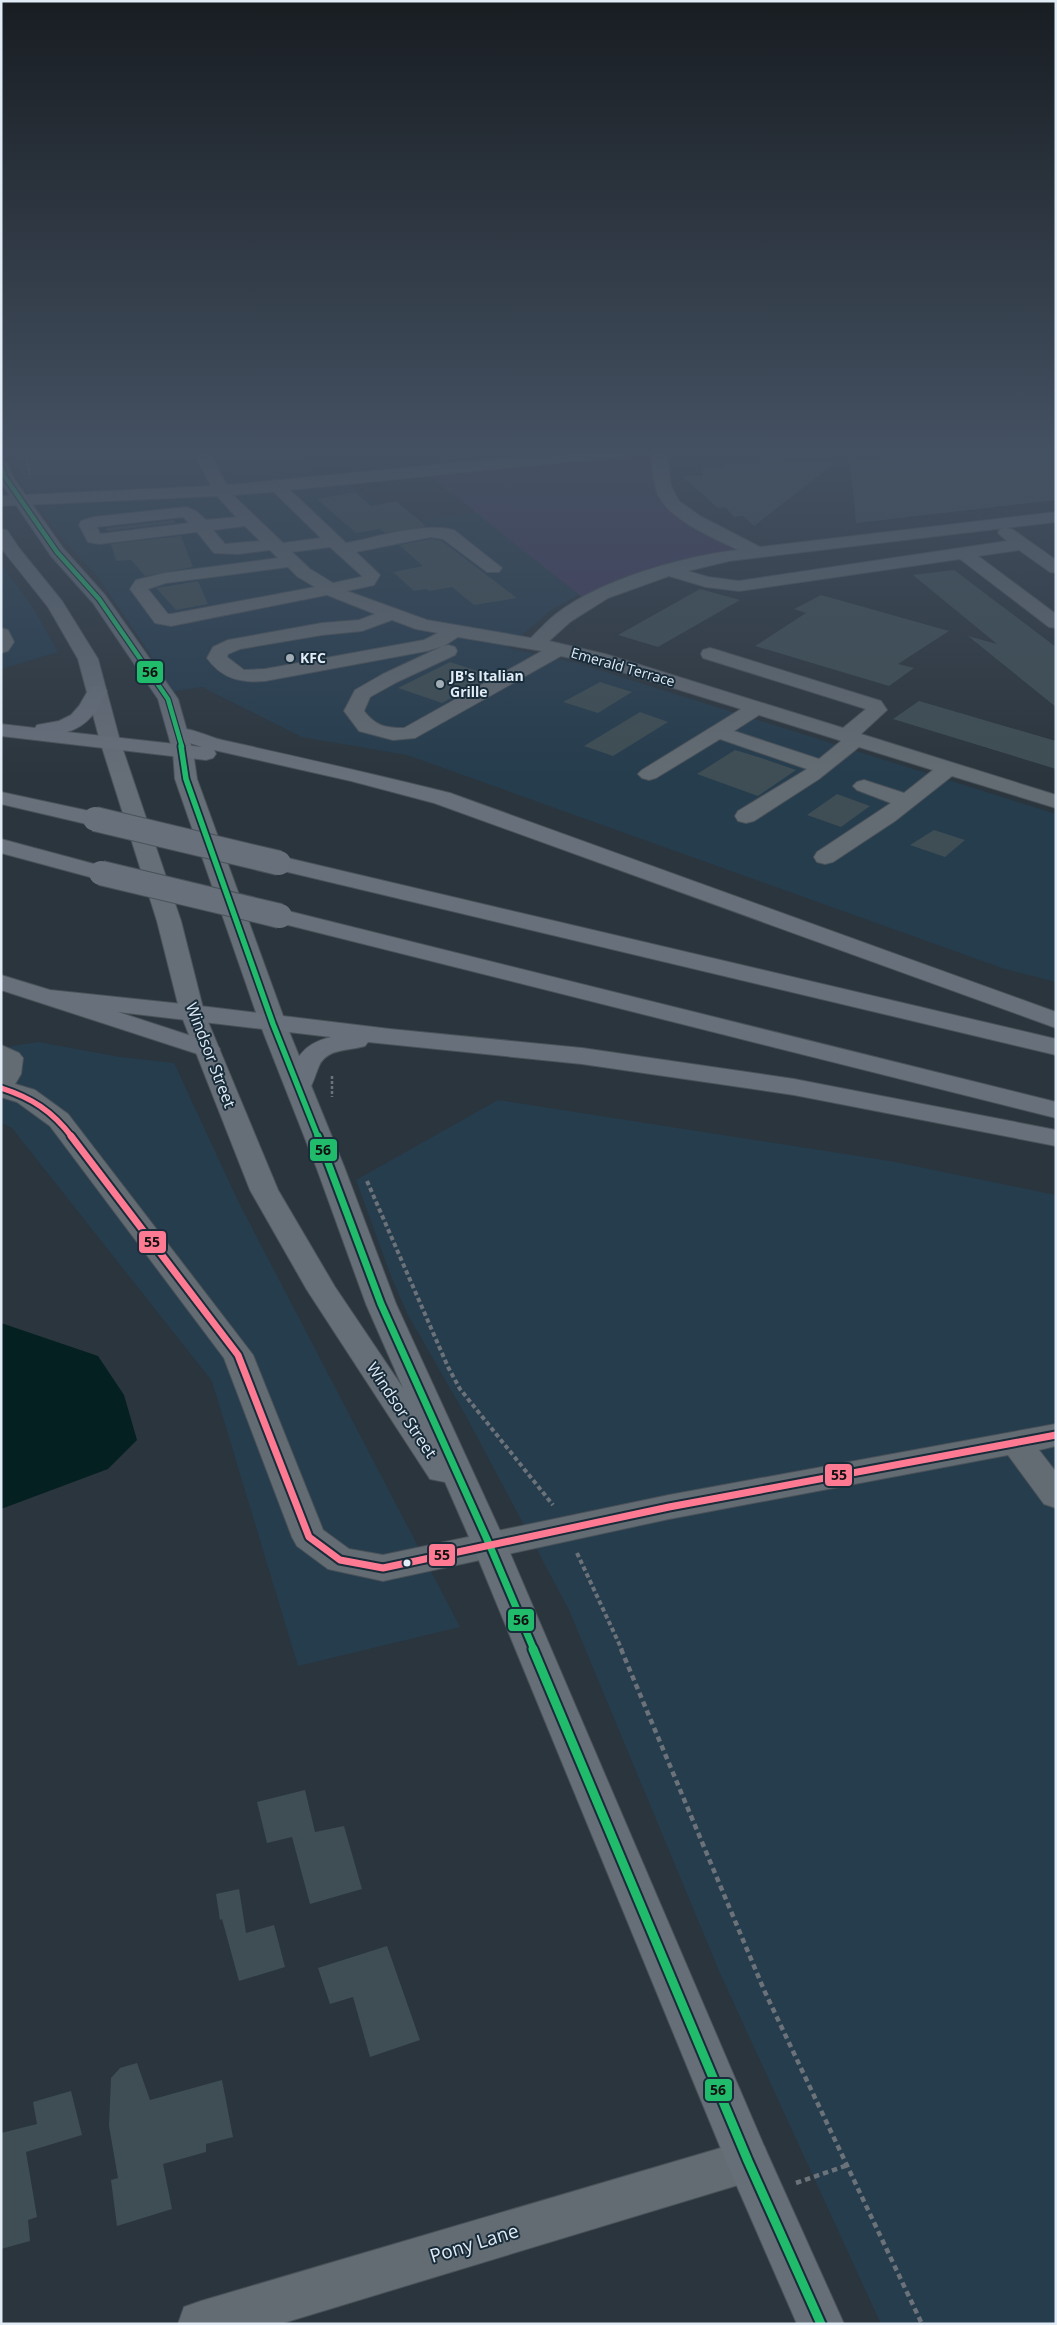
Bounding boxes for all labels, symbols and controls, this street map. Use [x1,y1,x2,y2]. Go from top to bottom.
street label: Emerald Terrace [569,643,677,690]
place label: KFC [300,648,326,667]
marker: KFC [284,652,296,664]
line badge: 56 [136,660,164,684]
text: 56 [142,662,158,681]
place label: JB's Italian Grille [448,666,524,701]
marker: JB's Italian Grille [434,678,446,690]
street label: Windsor Street [181,999,241,1111]
line badge: 56 [309,1138,338,1162]
text: 56 [315,1140,331,1159]
line badge: 55 [138,1230,167,1254]
text: 55 [144,1232,160,1251]
street label: Windsor Street [362,1358,442,1462]
line badge: 55 [824,1463,853,1487]
text: 55 [831,1465,847,1484]
line badge: 55 [428,1543,456,1567]
text: 55 [434,1545,450,1564]
unlabelled marker [402,1558,412,1568]
line badge: 56 [507,1608,535,1632]
text: 56 [513,1610,529,1629]
line badge: 56 [704,2078,733,2102]
text: 56 [710,2080,726,2099]
street label: Pony Lane [426,2217,522,2269]

